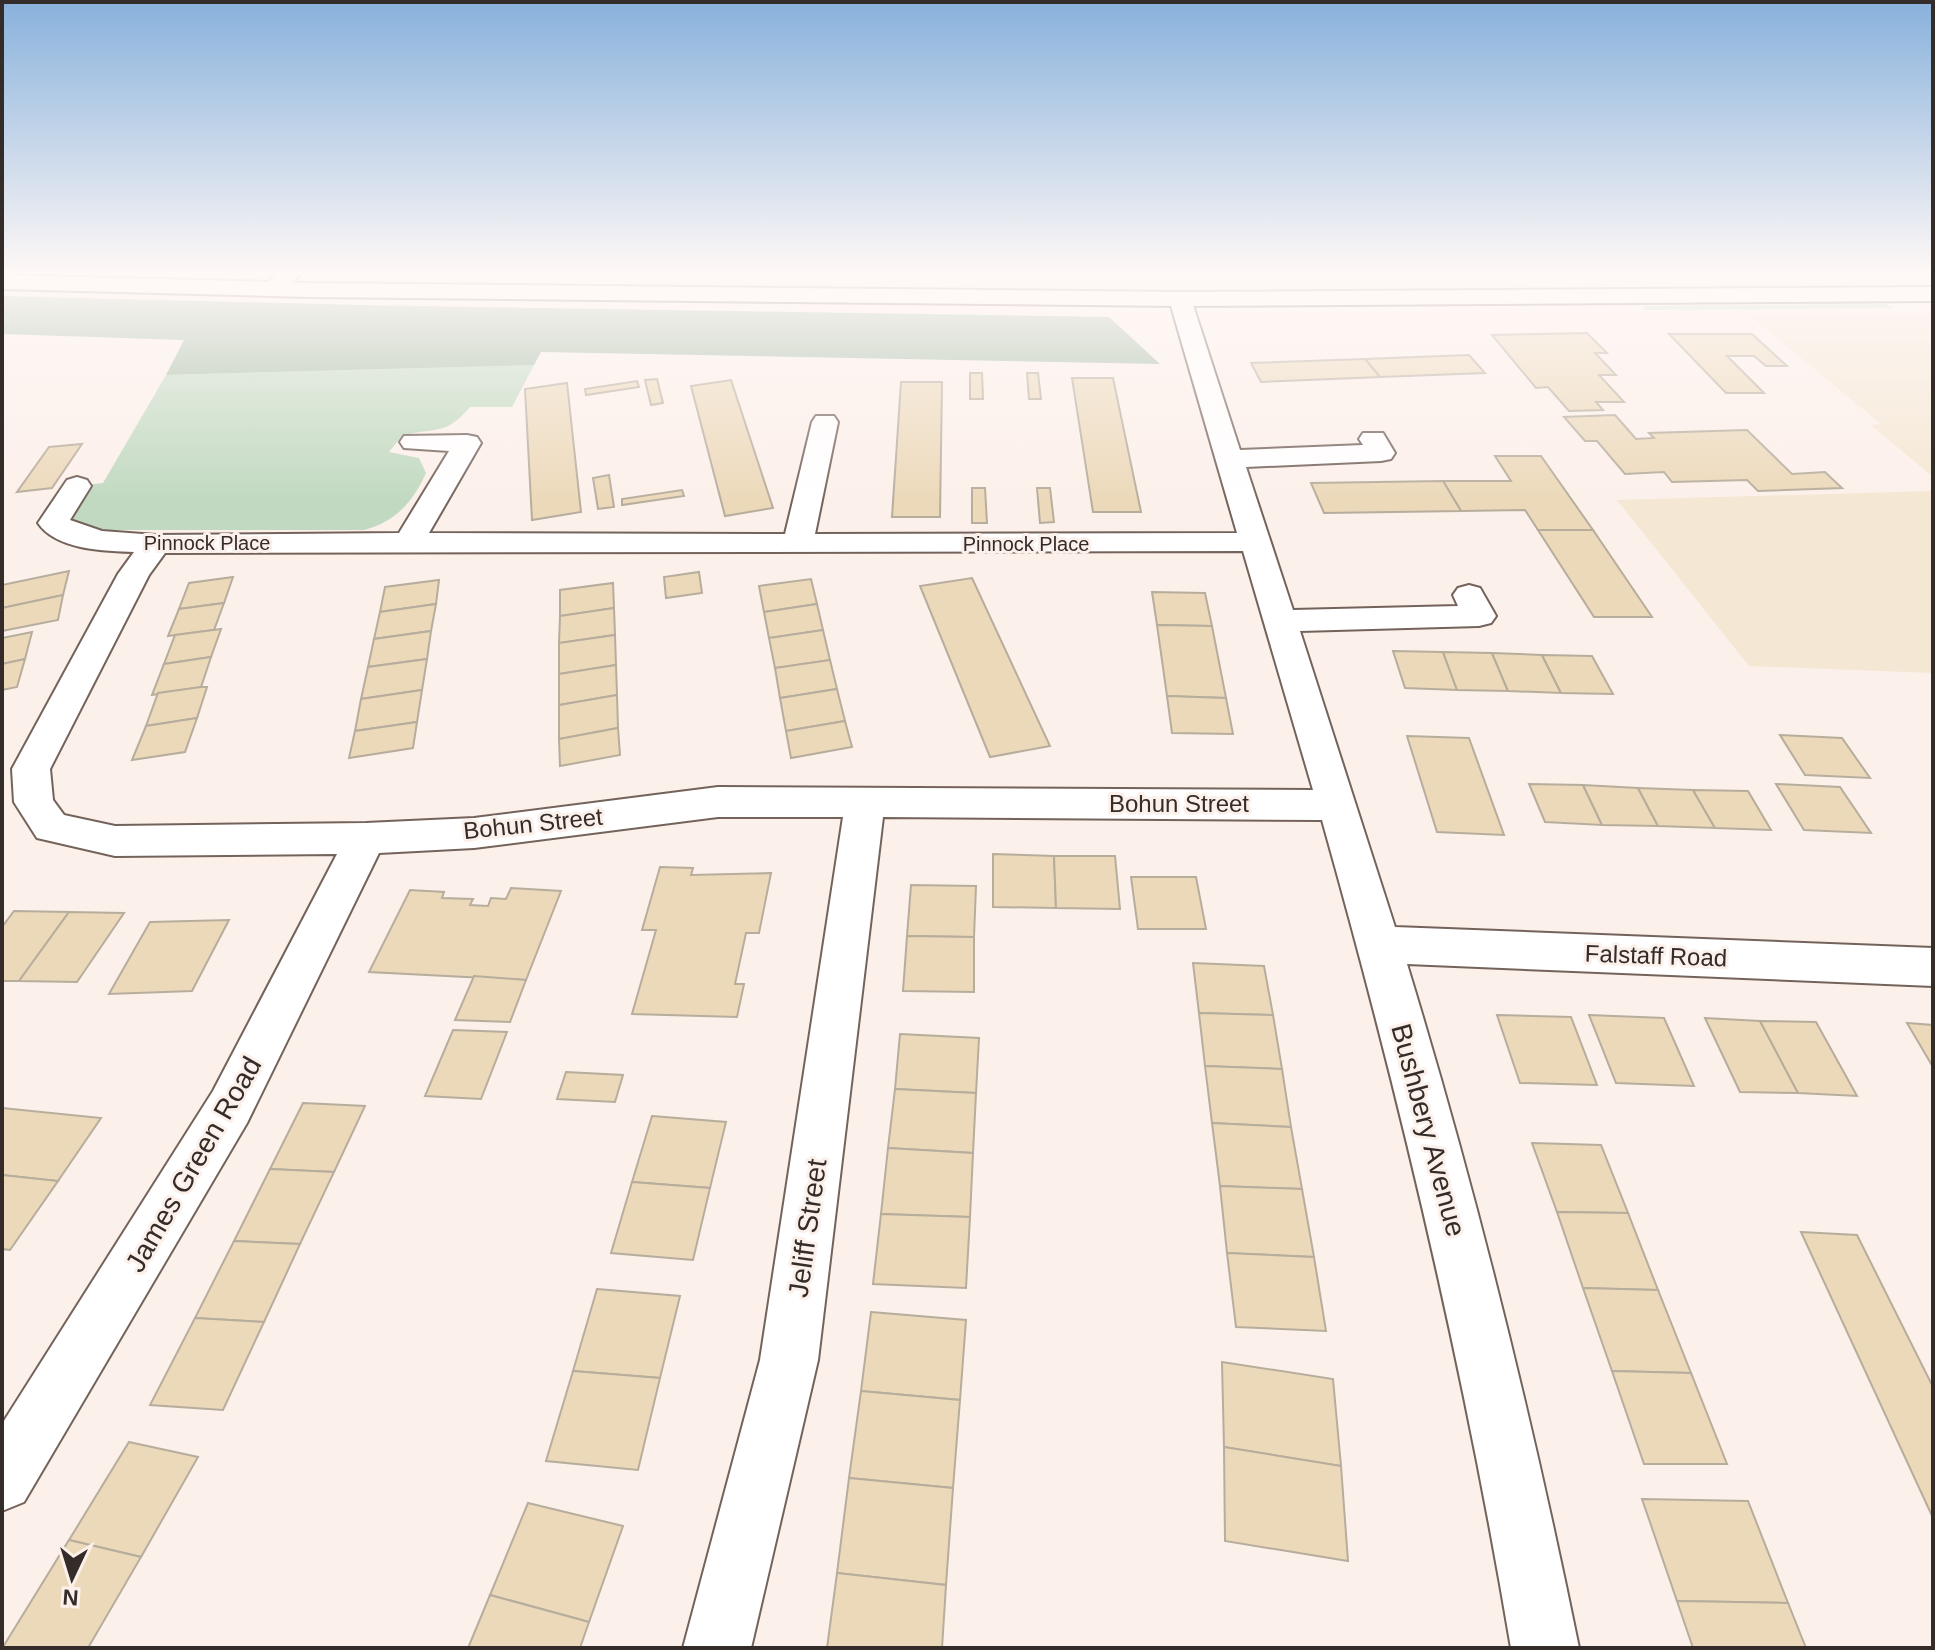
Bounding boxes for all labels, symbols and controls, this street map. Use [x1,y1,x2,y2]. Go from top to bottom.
street label: Pinnock Place [144,532,270,554]
street label: Pinnock Place [963,533,1089,555]
street label: Bohun Street [1109,790,1249,817]
street label: Bohun Street [462,803,604,844]
street label: Falstaff Road [1584,940,1728,971]
street label: Bushbery Avenue [1385,1020,1472,1240]
street label: James Green Road [119,1051,268,1277]
street label: Jeliff Street [782,1157,833,1299]
north arrow [32,1538,112,1618]
text: N [62,1584,79,1610]

